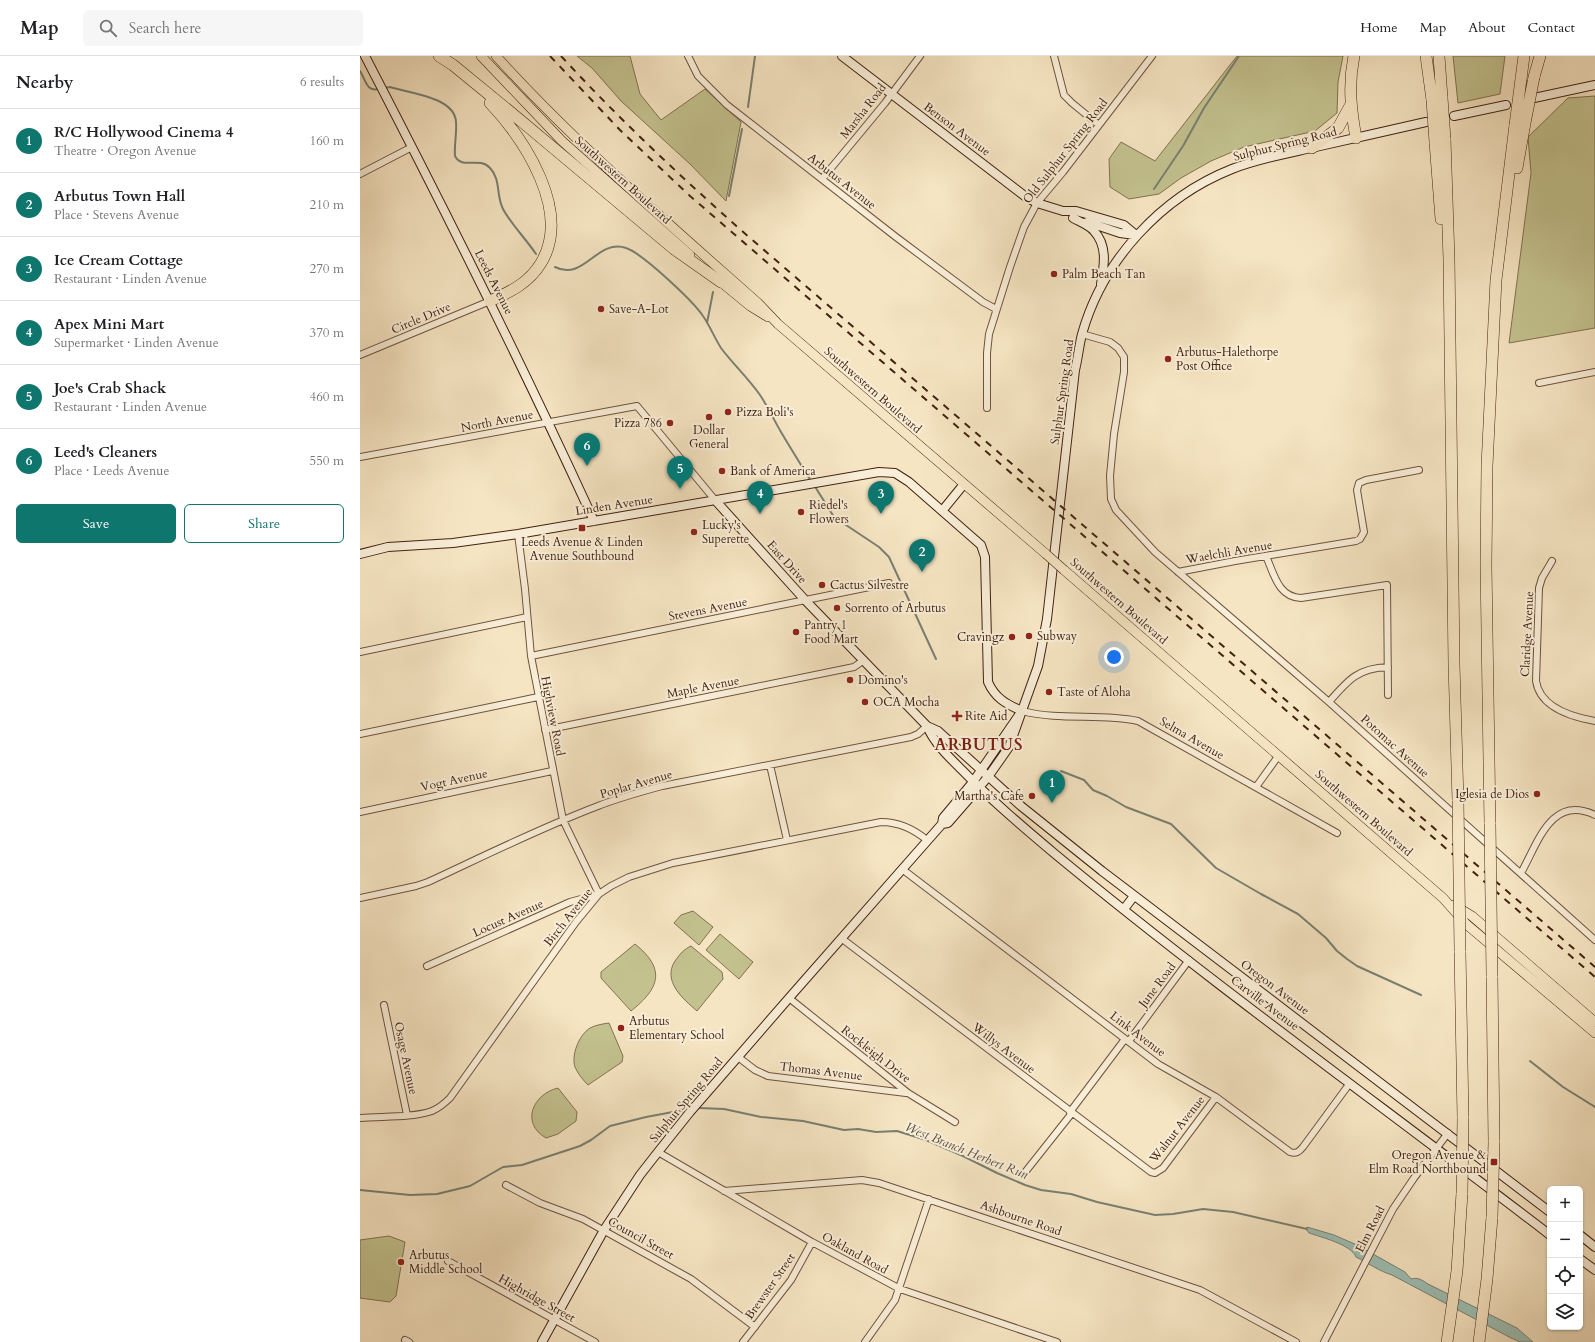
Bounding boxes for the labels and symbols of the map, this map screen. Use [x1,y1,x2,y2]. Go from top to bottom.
street label: Marsha Road [836,79,890,142]
street label: Old Sulphur Spring Road [1019,95,1111,207]
street label: Benson Avenue [920,99,994,159]
street label: Sulphur Spring Road [1232,123,1339,165]
street label: Southwestern Boulevard [572,133,675,228]
street label: Arbutus Avenue [805,149,879,213]
street label: Leeds Avenue [471,247,517,317]
place label: Palm Beach Tan [1062,266,1146,282]
marker: Palm Beach Tan [1049,269,1059,279]
street label: Circle Drive [389,298,453,338]
place label: Save-A-Lot [609,301,669,317]
marker: Save-A-Lot [596,304,606,314]
street label: Sulphur Spring Road [1047,338,1077,446]
street label: Southwestern Boulevard [821,343,925,437]
place label: Arbutus-Halethorpe Post Office [1176,344,1278,374]
marker: Arbutus-Halethorpe Post Office [1163,354,1173,364]
place label: Pizza Boli's [736,404,793,420]
street label: North Avenue [459,406,535,436]
marker: Pizza Boli's [723,407,733,417]
marker: Dollar General [704,412,714,422]
place label: Pizza 786 [614,415,662,431]
marker: Pizza 786 [665,418,675,428]
place label: Dollar General [689,422,729,452]
pin: 6 [574,433,600,466]
pin: 5 [667,456,693,489]
place label: Bank of America [730,463,817,479]
marker: Bank of America [717,466,727,476]
pin: 4 [747,481,773,514]
pin: 3 [868,481,894,514]
street label: Linden Avenue [574,491,654,519]
place label: Riedel's Flowers [809,497,849,527]
marker: Riedel's Flowers [796,507,806,517]
place label: Lucky's Superette [702,517,749,547]
marker: Leeds Avenue & Linden Avenue Southbound [577,523,587,533]
marker: Lucky's Superette [689,527,699,537]
place label: Leeds Avenue & Linden Avenue Southbound [521,534,643,564]
street label: East Drive [763,537,811,587]
street label: Waelchli Avenue [1184,537,1274,568]
pin: 2 [909,539,935,572]
street label: Southwestern Boulevard [1067,554,1171,648]
place label: Cactus Silvestre [830,577,909,593]
marker: Cactus Silvestre [817,580,827,590]
street label: Claridge Avenue [1517,591,1537,677]
street label: Stevens Avenue [667,594,749,624]
place label: Sorrento of Arbutus [845,600,946,616]
marker: Sorrento of Arbutus [832,603,842,613]
place label: Pantry 1 Food Mart [804,617,858,647]
marker: Pantry 1 Food Mart [791,627,801,637]
place label: Subway [1037,628,1078,644]
place label: Cravingz [957,629,1005,645]
marker: Subway [1024,631,1034,641]
marker: Cravingz [1007,632,1017,642]
your location [1104,647,1124,667]
street label: Maple Avenue [665,672,741,702]
place label: Domino's [858,672,908,688]
street label: Highview Road [537,675,569,758]
marker: Domino's [845,675,855,685]
place label: Taste of Aloha [1057,684,1131,700]
marker: Taste of Aloha [1044,687,1054,697]
place label: OCA Mocha [873,694,940,710]
marker: OCA Mocha [860,697,870,707]
place label: Rite Aid [965,708,1008,724]
marker: Rite Aid [952,711,962,721]
street label: Potomac Avenue [1357,711,1433,781]
street label: Selma Avenue [1157,713,1227,763]
district label: ARBUTUS [935,734,1023,756]
street label: Vogt Avenue [419,765,489,795]
street label: Poplar Avenue [598,766,674,802]
street label: Southwestern Boulevard [1312,766,1416,860]
pin: 1 [1039,770,1065,803]
place label: Iglesia de Dios [1455,786,1529,802]
place label: Martha's Cafe [954,788,1024,804]
marker: Iglesia de Dios [1532,789,1542,799]
marker: Martha's Cafe [1027,791,1037,801]
street label: Birch Avenue [540,884,596,950]
street label: Locust Avenue [470,895,546,941]
street label: Oregon Avenue [1237,956,1313,1018]
street label: June Road [1134,959,1180,1012]
street label: Carville Avenue [1227,972,1303,1034]
street label: Link Avenue [1107,1008,1169,1060]
place label: Arbutus Elementary School [629,1013,724,1043]
street label: Willys Avenue [968,1018,1039,1077]
street label: Osage Avenue [390,1020,422,1096]
street label: Rockleigh Drive [838,1022,914,1086]
marker: Arbutus Elementary School [616,1023,626,1033]
street label: Sulphur Spring Road [646,1054,727,1146]
street label: Thomas Avenue [779,1058,863,1084]
street label: Walnut Avenue [1145,1092,1208,1167]
water label: West Branch Herbert Run [902,1118,1031,1184]
place label: Oregon Avenue & Elm Road Northbound [1368,1147,1487,1177]
marker: Oregon Avenue & Elm Road Northbound [1489,1157,1499,1167]
street label: Ashbourne Road [978,1197,1064,1240]
street label: Elm Road [1351,1202,1389,1255]
street label: Council Street [605,1213,677,1263]
street label: Oakland Road [819,1228,891,1278]
place label: Arbutus Middle School [409,1247,482,1277]
street label: Brewster Street [741,1250,799,1322]
marker: Arbutus Middle School [396,1257,406,1267]
street label: Highridge Street [496,1270,578,1326]

